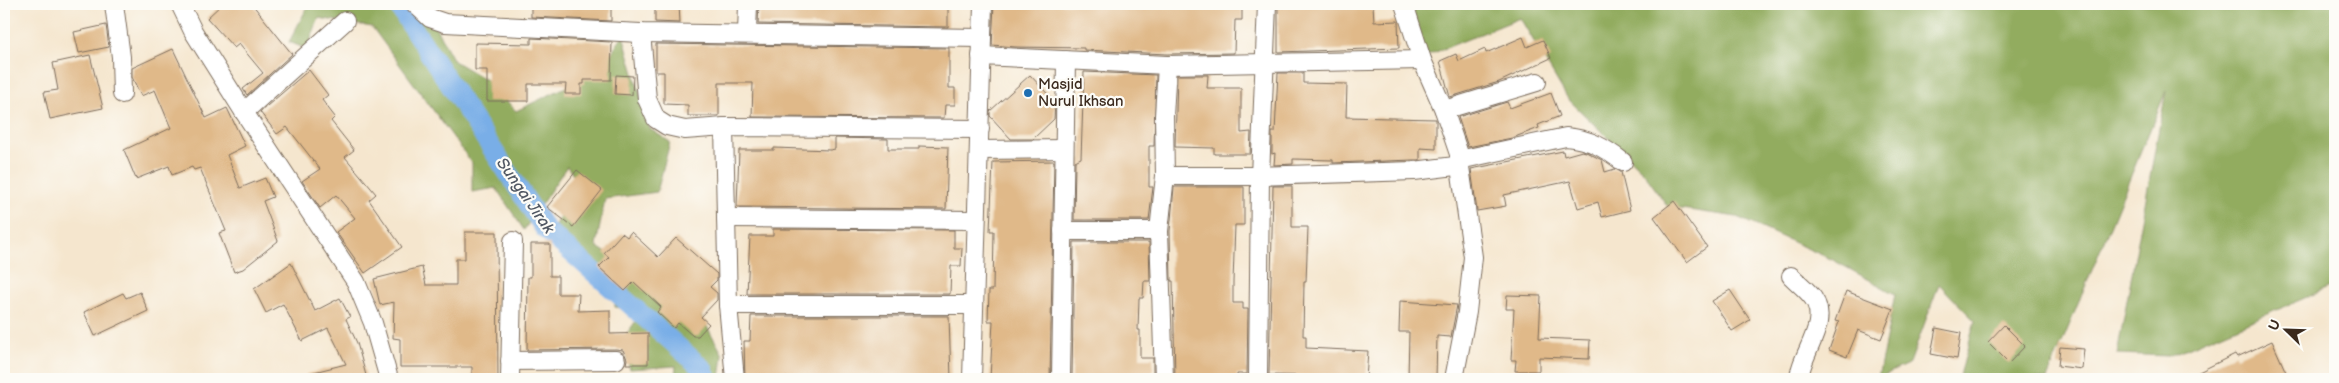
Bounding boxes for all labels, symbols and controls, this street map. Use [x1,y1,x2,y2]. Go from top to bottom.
place label: Masjid Nurul Ikhsan [1038,75,1123,111]
marker: Masjid Nurul Ikhsan [1022,87,1034,99]
water label: Sungai Jirak [492,154,559,238]
north arrow [2262,306,2312,356]
text: U [2265,317,2284,333]

